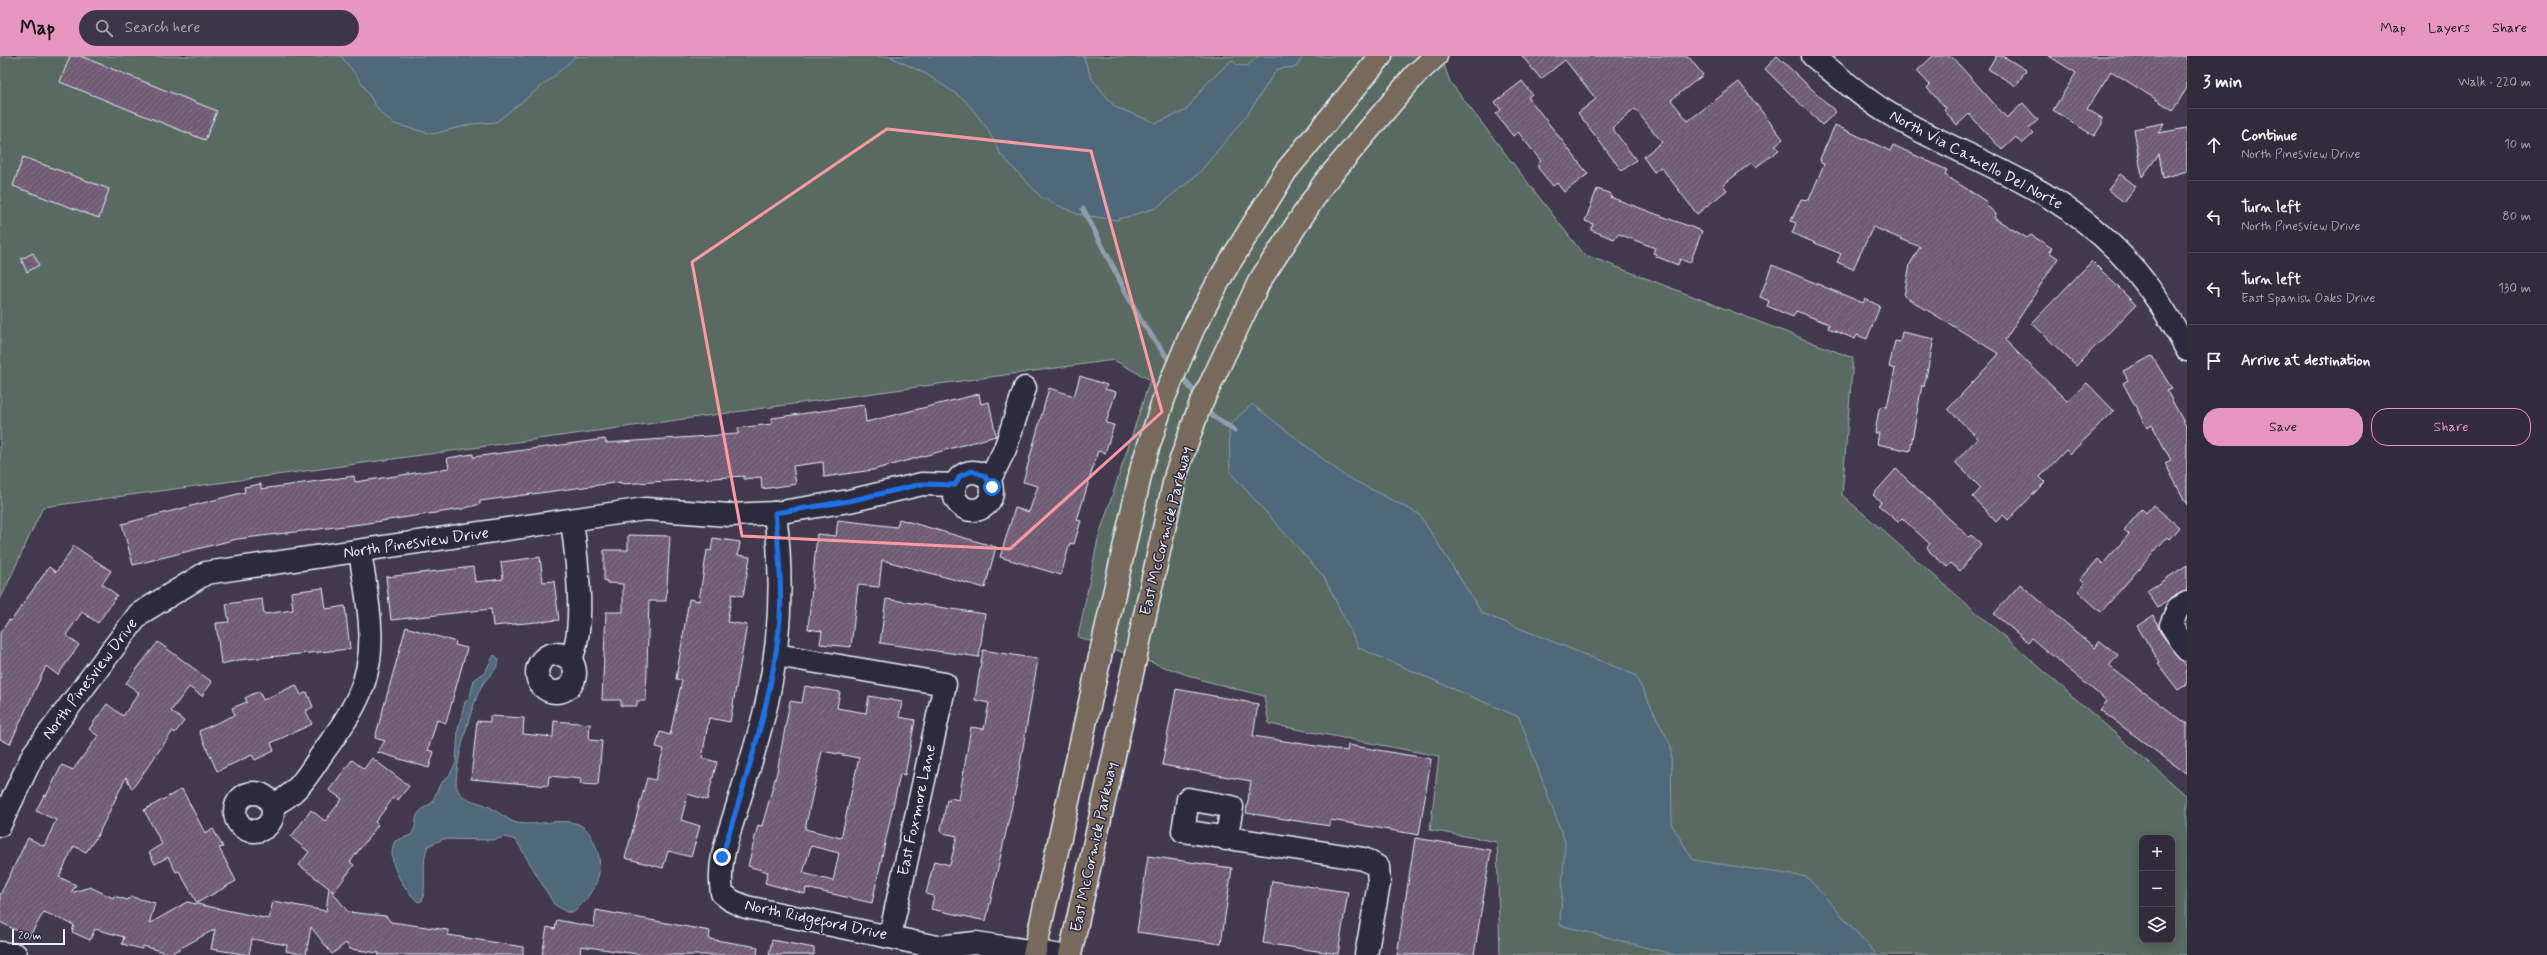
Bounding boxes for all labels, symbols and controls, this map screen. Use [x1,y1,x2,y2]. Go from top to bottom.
search box [79,10,359,46]
text: Map [20,16,55,41]
icon: search [93,17,115,39]
text: Search here [125,18,200,38]
text: Map [2380,19,2406,37]
text: Layers [2428,19,2470,37]
text: Share [2492,19,2527,37]
text: 3 min [2203,71,2242,93]
text: Walk · 220 m [2458,74,2531,91]
street label: North Via Camello Del Norte [1886,105,2066,215]
text: Continue [2241,126,2297,146]
icon: ahead [2203,134,2225,156]
text: 10 m [2504,136,2531,153]
text: North Pinesview Drive [2241,146,2360,163]
text: Turn left [2241,198,2301,218]
icon: left [2203,206,2225,228]
text: 80 m [2502,208,2531,225]
text: North Pinesview Drive [2241,218,2360,235]
text: Turn left [2241,270,2301,290]
icon: left [2203,278,2225,300]
text: 130 m [2498,280,2531,297]
text: East Spanish Oaks Drive [2241,290,2375,307]
icon: arrive [2203,350,2225,372]
text: Arrive at destination [2241,351,2370,371]
button: Save [2203,408,2363,446]
button: Share [2371,408,2531,446]
street label: East McCormick Parkway [1135,444,1197,618]
route start [983,478,1001,496]
street label: North Pinesview Drive [342,522,490,564]
street label: North Pinesview Drive [37,614,143,744]
street label: East Foxmore Lane [893,742,941,878]
street label: East McCormick Parkway [1066,760,1122,934]
map controls [2139,835,2175,943]
button: + [2139,835,2175,871]
route end [713,848,731,866]
button: − [2139,871,2175,907]
street label: North Ridgeford Drive [742,895,889,947]
button: layers [2139,907,2175,943]
scale bar [12,927,65,946]
text: 20 m [18,929,41,943]

